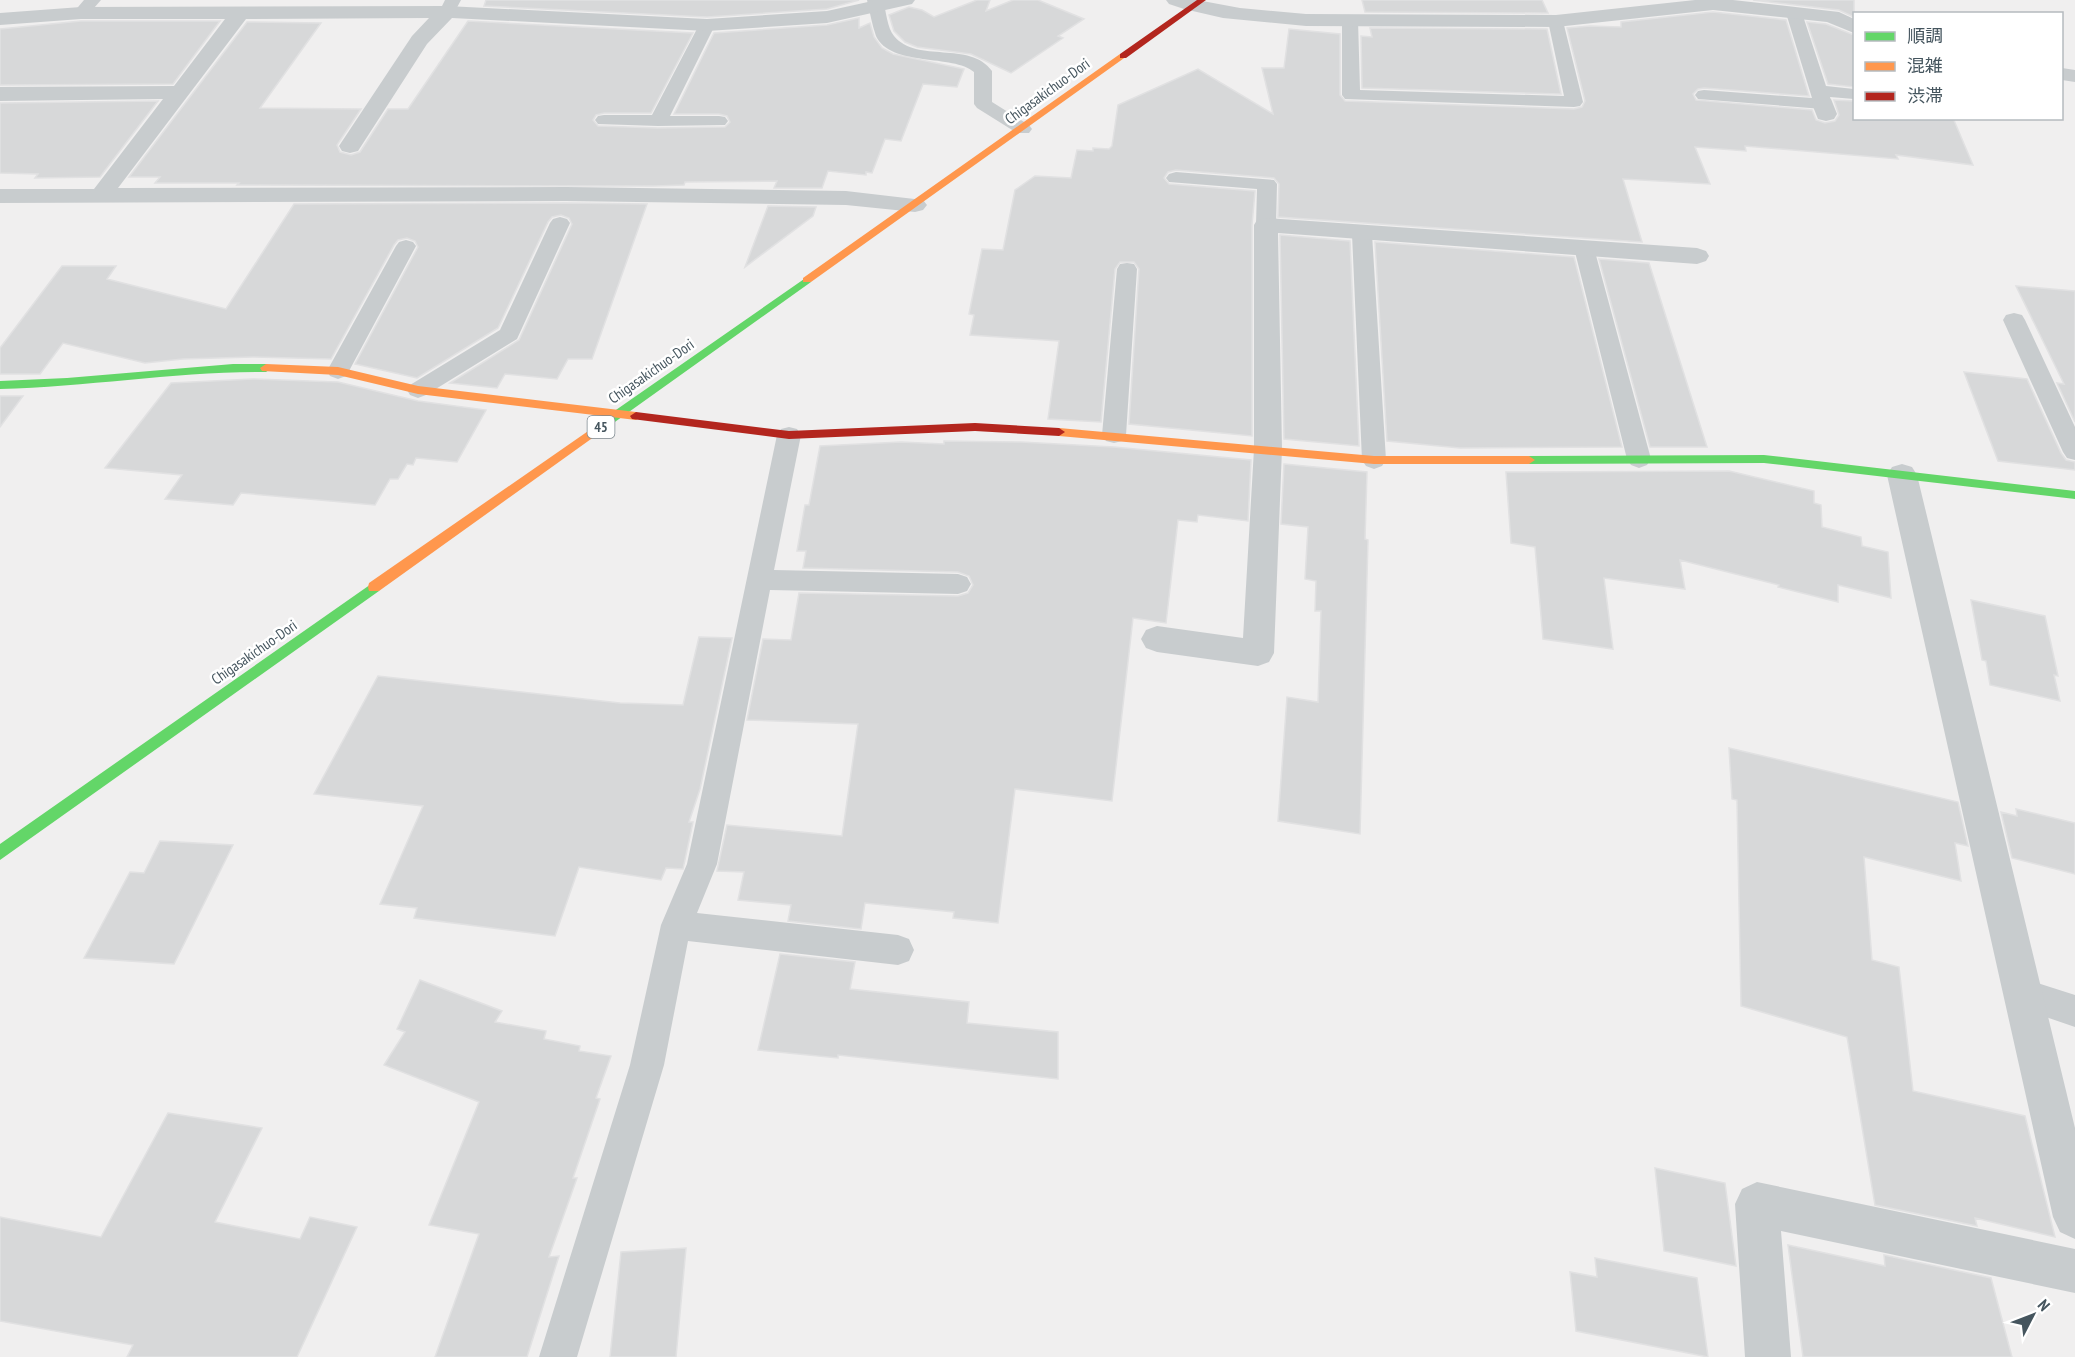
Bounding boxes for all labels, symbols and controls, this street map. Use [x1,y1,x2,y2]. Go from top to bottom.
legend [1853,12,2063,120]
text: 順調 [1907,24,1943,47]
street label: Chigasakichuo-Dori [1001,54,1093,128]
text: 混雑 [1907,54,1943,77]
text: 渋滞 [1907,84,1943,107]
street label: Chigasakichuo-Dori [604,334,698,408]
road number: 45 [588,416,614,438]
street label: Chigasakichuo-Dori [207,615,301,689]
north arrow [2003,1285,2063,1345]
text: N [2034,1295,2054,1315]

